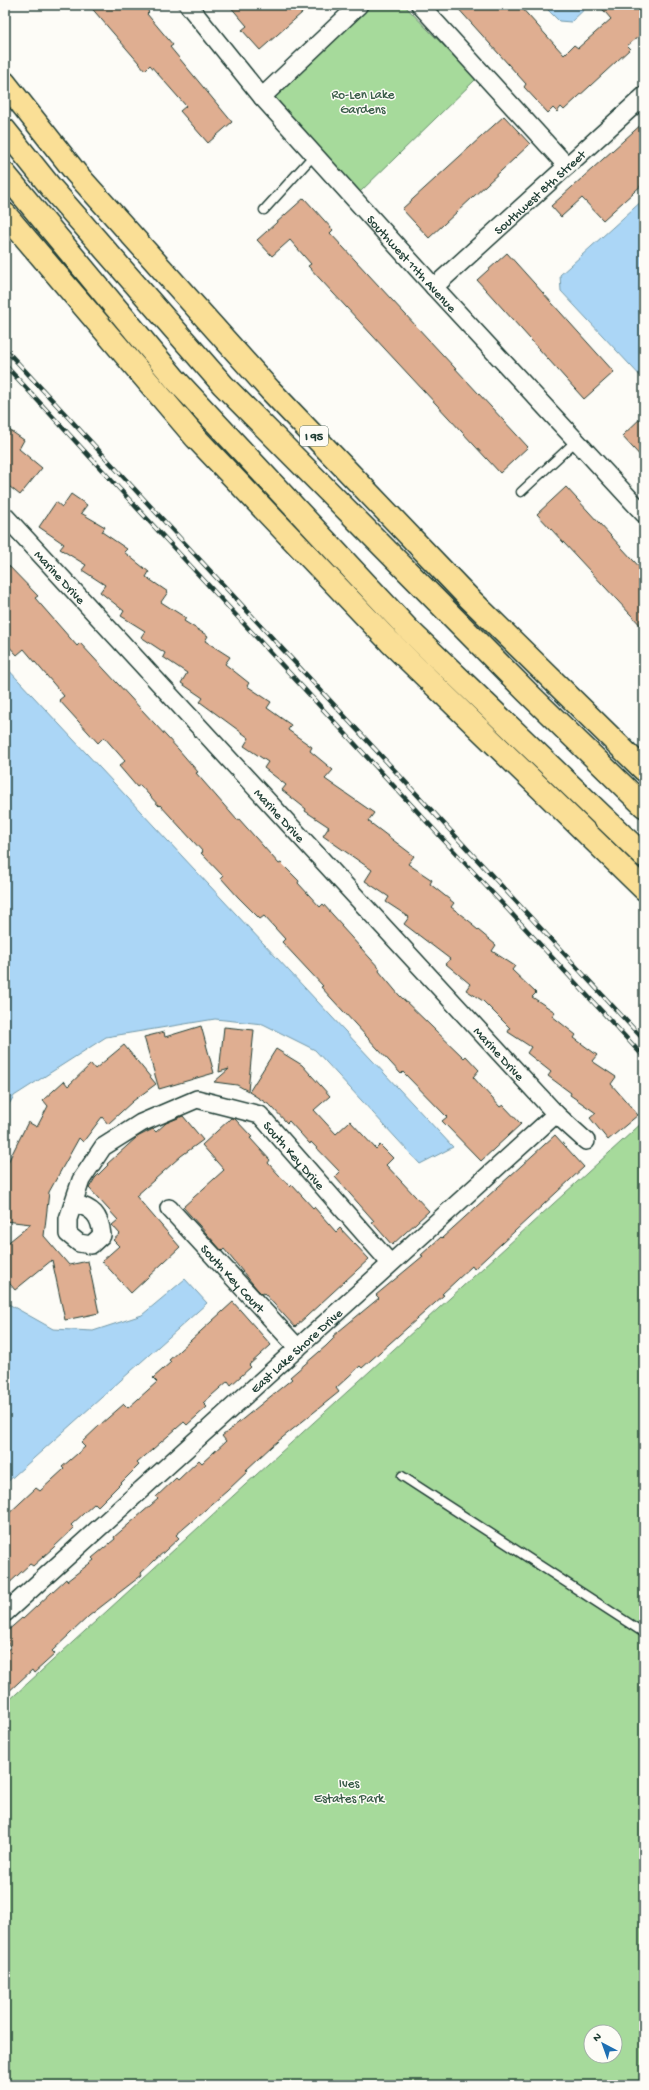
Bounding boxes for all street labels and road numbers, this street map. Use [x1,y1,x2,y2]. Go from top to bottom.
street label: Southwest 8th Street [492,147,591,239]
street label: Southwest 11th Avenue [363,213,459,317]
road number: I 95 [300,426,328,446]
street label: Marine Drive [30,548,87,608]
street label: Marine Drive [250,786,307,847]
street label: Marine Drive [469,1024,527,1085]
street label: South Key Drive [259,1119,327,1194]
street label: South Key Court [196,1242,268,1318]
street label: East Lake Shore Drive [248,1306,346,1397]

